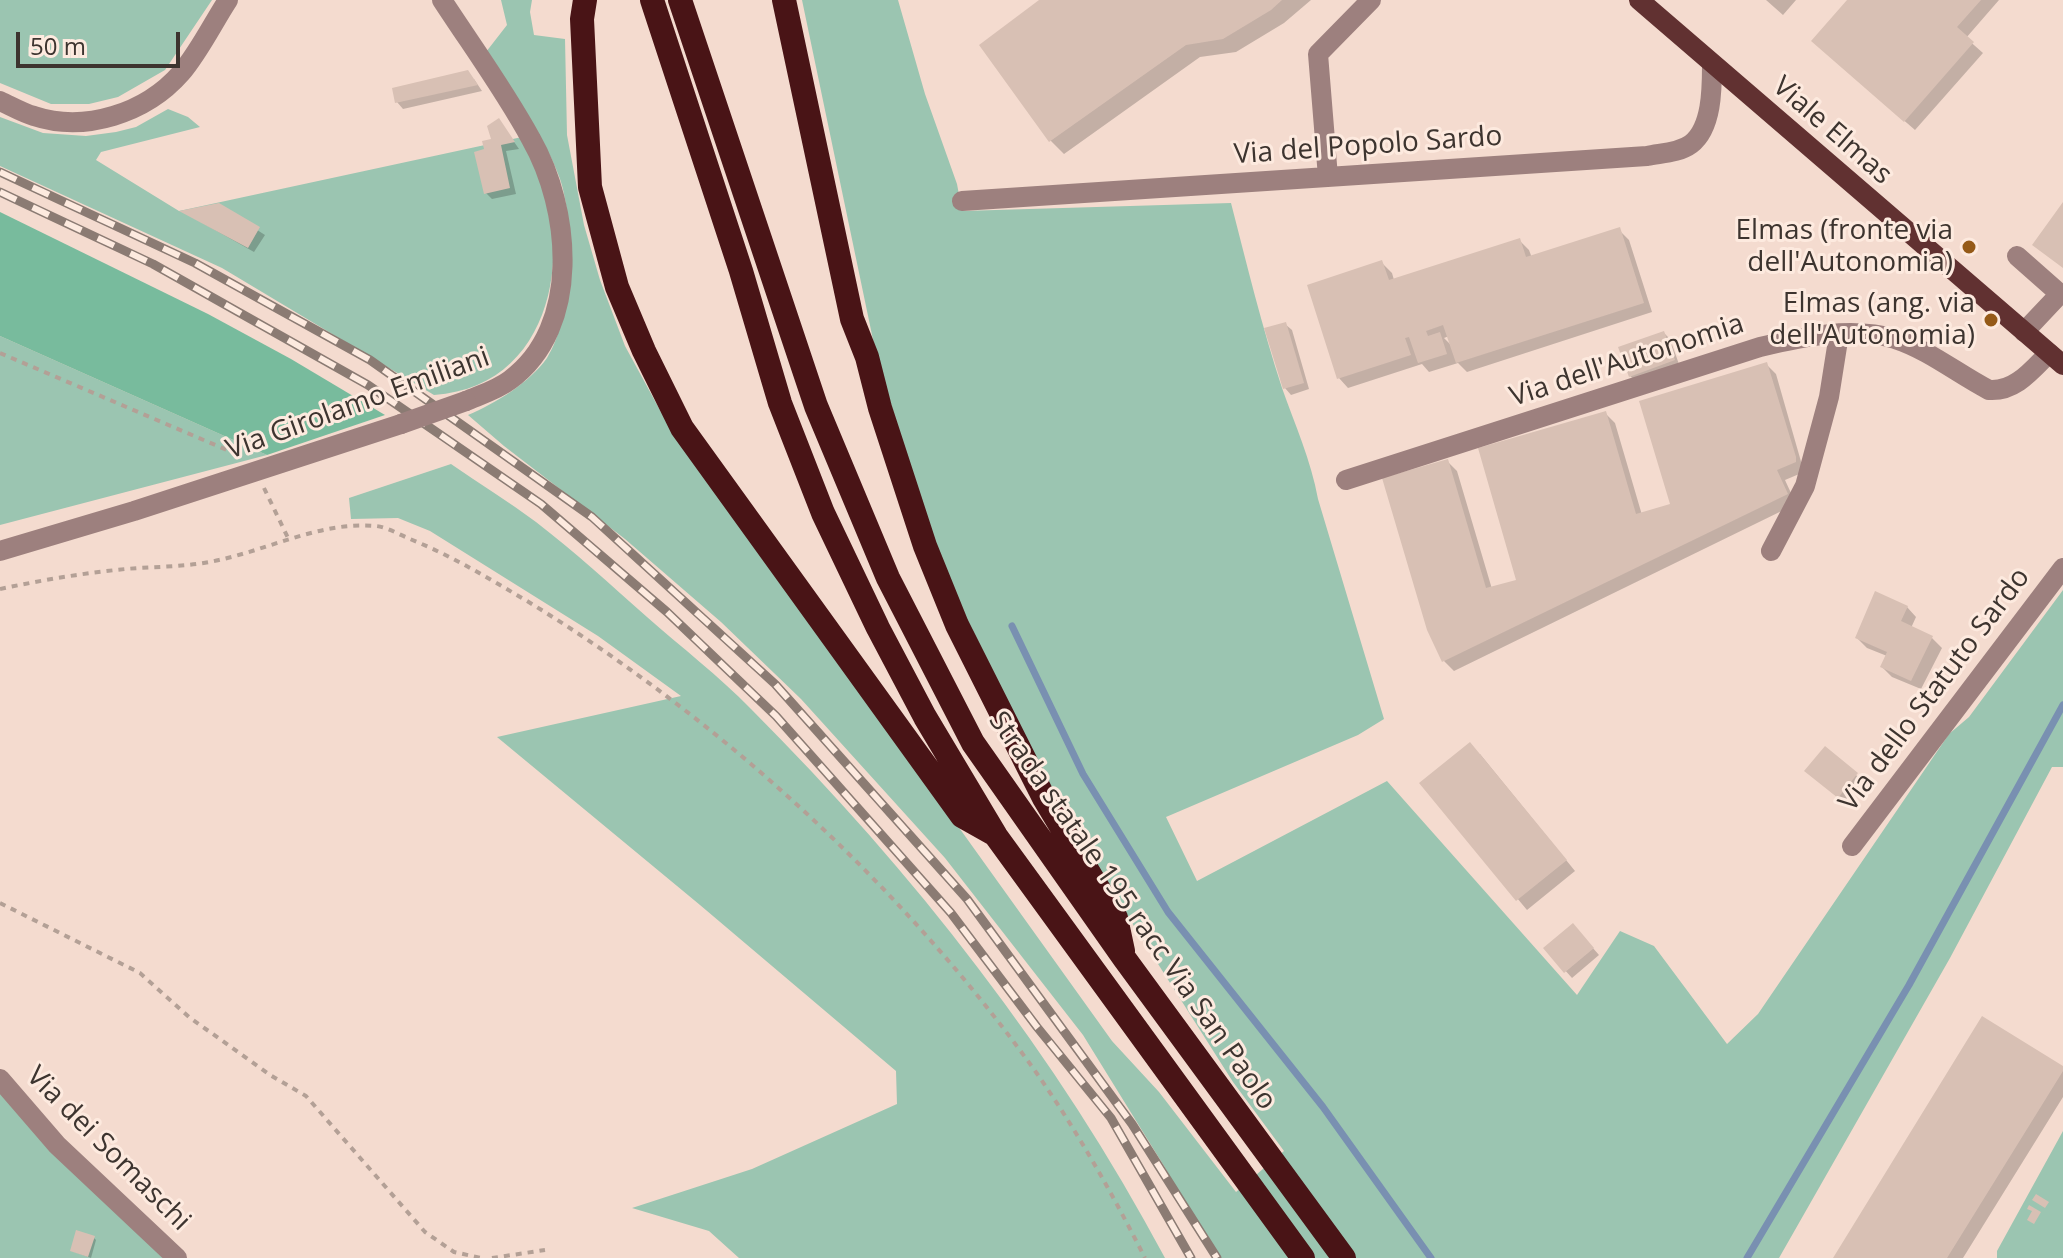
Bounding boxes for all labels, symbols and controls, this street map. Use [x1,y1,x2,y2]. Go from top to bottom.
scale bar [20,16,184,66]
text: 50 m [30,29,86,62]
street label: Viale Elmas [1766,70,1898,192]
street label: Via del Popolo Sardo [1233,120,1503,172]
place label: Elmas (fronte via dell'Autonomia) [1736,214,1953,280]
marker: Elmas (fronte via dell'Autonomia) [1960,238,1978,256]
place label: Elmas (ang. via dell'Autonomia) [1769,287,1975,353]
street label: Via dell'Autonomia [1506,307,1748,415]
marker: Elmas (ang. via dell'Autonomia) [1982,311,2000,329]
street label: Via Girolamo Emiliani [222,341,494,467]
street label: Via dello Statuto Sardo [1832,562,2038,818]
street label: Strada statale 195 racc Via San Paolo [981,705,1283,1117]
street label: Via dei Somaschi [19,1060,197,1238]

